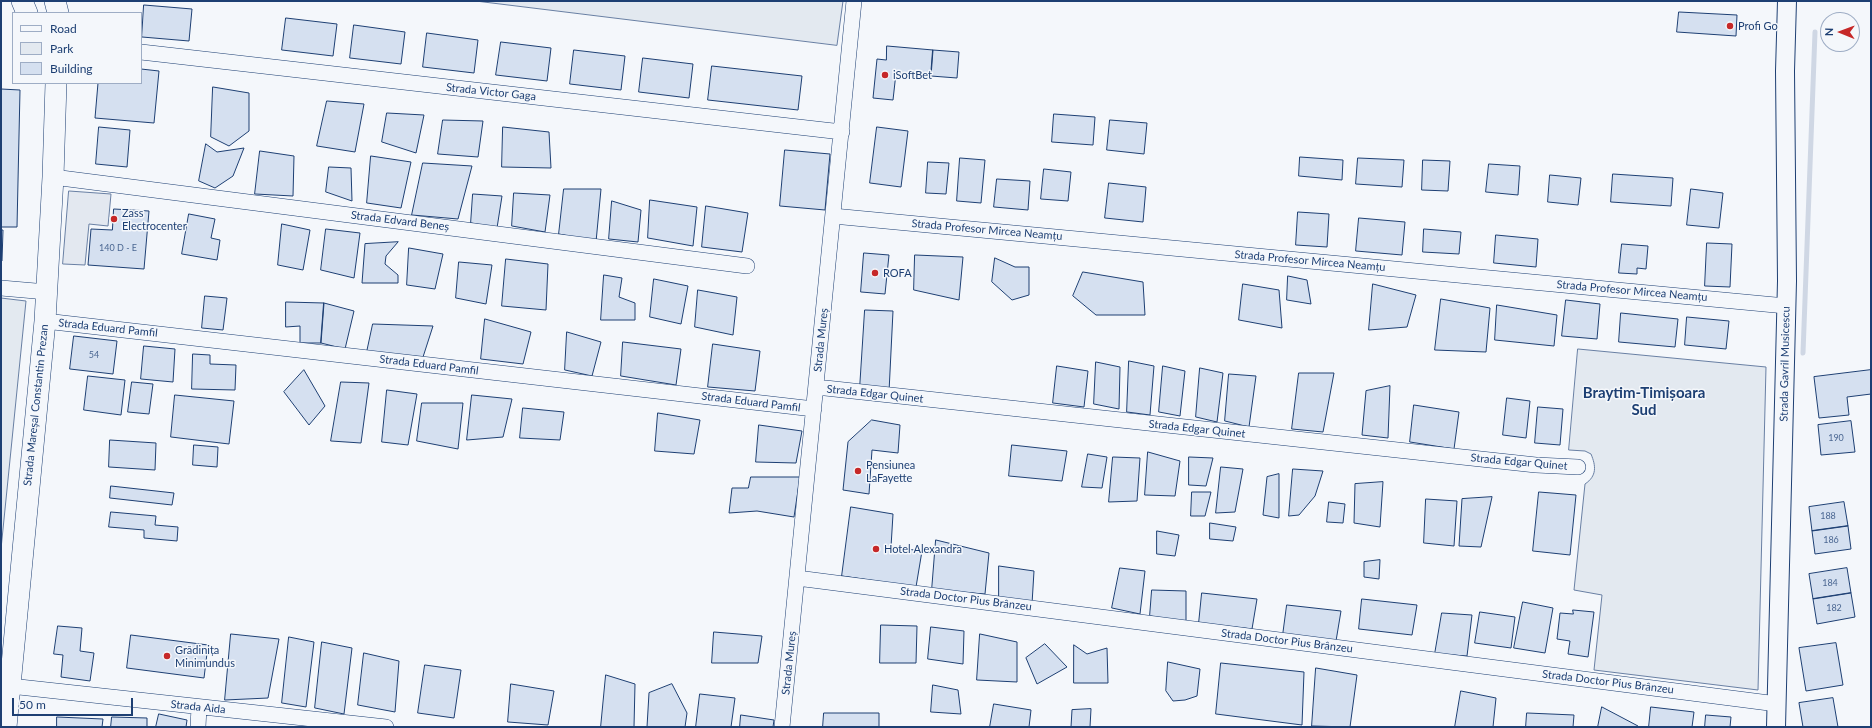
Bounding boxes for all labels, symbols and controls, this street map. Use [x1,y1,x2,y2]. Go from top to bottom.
legend [12,12,142,84]
north arrow [1820,12,1860,52]
place label: Profi Go [1738,19,1778,33]
text: Road [50,21,77,36]
marker: Profi Go [1725,21,1735,31]
text: N [1822,27,1835,36]
text: Park [50,41,73,56]
text: Building [50,61,93,76]
place label: iSoftBet [893,68,932,82]
marker: iSoftBet [880,70,890,80]
street label: Strada Victor Gaga [445,81,537,103]
place label: Zass Electrocenter [122,206,187,232]
street label: Strada Edvard Beneș [350,208,450,234]
marker: Zass Electrocenter [109,214,119,224]
street label: Strada Profesor Mircea Neamțu [911,217,1063,243]
house number: 140 D - E [99,243,137,253]
street label: Strada Profesor Mircea Neamțu [1234,248,1386,274]
place label: ROFA [883,266,912,280]
marker: ROFA [870,268,880,278]
street label: Strada Profesor Mircea Neamțu [1556,278,1708,304]
street label: Strada Gavril Musicescu [1777,306,1793,422]
street label: Strada Mureș [811,307,831,373]
street label: Strada Eduard Pamfil [58,316,158,340]
street label: Strada Mareșal Constantin Prezan [21,324,51,486]
house number: 54 [89,350,99,360]
street label: Strada Eduard Pamfil [379,352,479,378]
street label: Strada Edgar Quinet [826,382,924,406]
district label: Braytim-Timișoara Sud [1583,384,1705,419]
street label: Strada Eduard Pamfil [701,389,801,415]
street label: Strada Edgar Quinet [1148,417,1246,441]
house number: 190 [1828,433,1844,443]
street label: Strada Edgar Quinet [1470,451,1568,473]
place label: Pensiunea LaFayette [866,458,915,484]
marker: Pensiunea LaFayette [853,466,863,476]
house number: 188 [1820,511,1836,521]
house number: 186 [1823,535,1839,545]
place label: Hotel Alexandra [884,542,962,556]
marker: Hotel Alexandra [871,544,881,554]
house number: 184 [1822,578,1838,588]
street label: Strada Doctor Pius Brânzeu [899,584,1033,614]
house number: 182 [1826,603,1842,613]
street label: Strada Doctor Pius Brânzeu [1220,626,1354,656]
street label: Strada Mureș [779,630,799,696]
place label: Grădinița Minimundus [175,643,235,669]
marker: Grădinița Minimundus [162,651,172,661]
street label: Strada Doctor Pius Brânzeu [1541,667,1675,697]
scale bar [14,690,135,716]
text: 50 m [19,697,46,712]
street label: Strada Aida [170,698,226,716]

